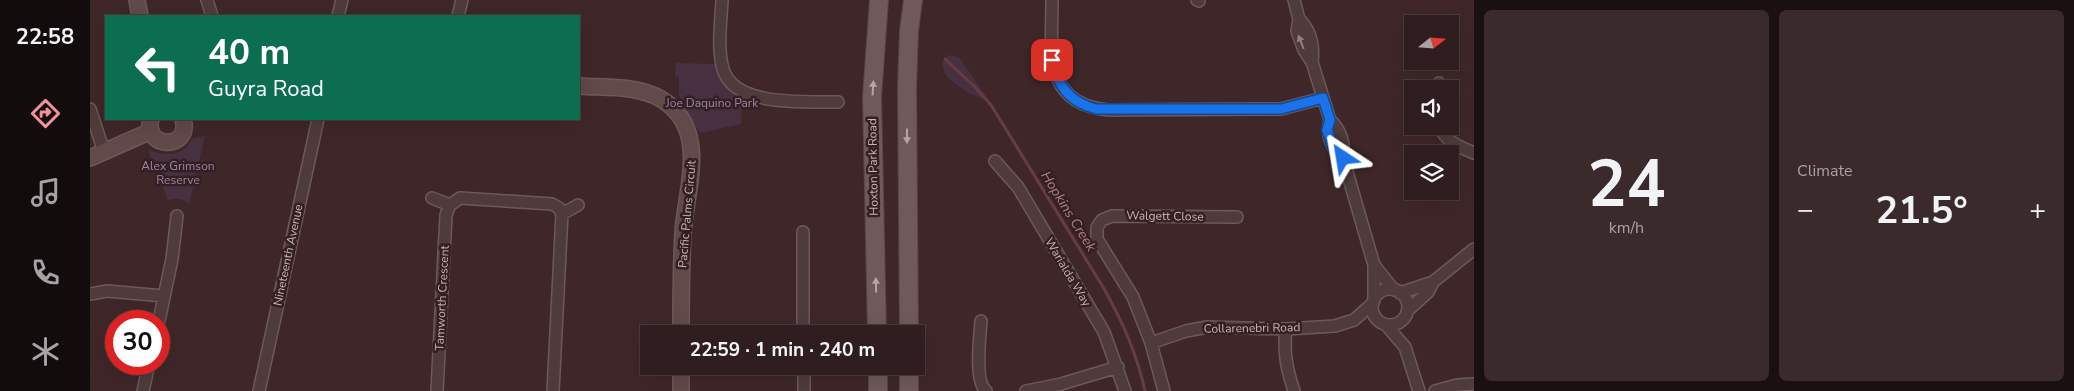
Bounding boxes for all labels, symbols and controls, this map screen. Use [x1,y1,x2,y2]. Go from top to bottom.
north arrow [1404,15,1459,70]
map controls [1404,15,1459,200]
text: 22:58 [16,22,74,52]
text: 40 m [208,29,290,76]
one-way arrow [1297,34,1304,49]
icon: left [125,35,190,100]
pin [1031,39,1073,81]
icon: arrive [1038,46,1066,74]
text: Guyra Road [208,74,324,104]
one-way arrow [869,79,877,95]
button: sound [1404,80,1459,135]
park label: Joe Daquino Park [665,95,759,111]
icon: directions [28,96,63,131]
street label: Hoxton Park Road [864,118,882,216]
one-way arrow [903,128,911,144]
position arrow [1316,131,1368,183]
text: 24 [1587,140,1666,229]
button: layers [1404,145,1459,200]
park label: Alex Grimson Reserve [141,158,215,188]
street label: Pacific Palms Circuit [674,159,700,269]
text: Climate [1797,160,1852,182]
water label: Hopkins Creek [1036,167,1101,256]
icon: music [28,175,63,210]
text: 21.5° [1875,185,1968,236]
text: − [1797,191,1814,229]
text: + [2029,191,2046,229]
street label: Nineteenth Avenue [269,203,307,307]
street label: Walgett Close [1126,207,1204,225]
text: km/h [1609,217,1644,239]
street label: Warialda Way [1041,235,1095,310]
street label: Tamworth Crescent [431,244,453,351]
icon: phone [28,255,63,290]
one-way arrow [872,277,880,293]
speed limit sign: 30 [105,310,170,375]
street label: Collarenebri Road [1204,319,1300,337]
icon: climate [28,334,63,369]
text: 22:59 · 1 min · 240 m [690,337,875,363]

